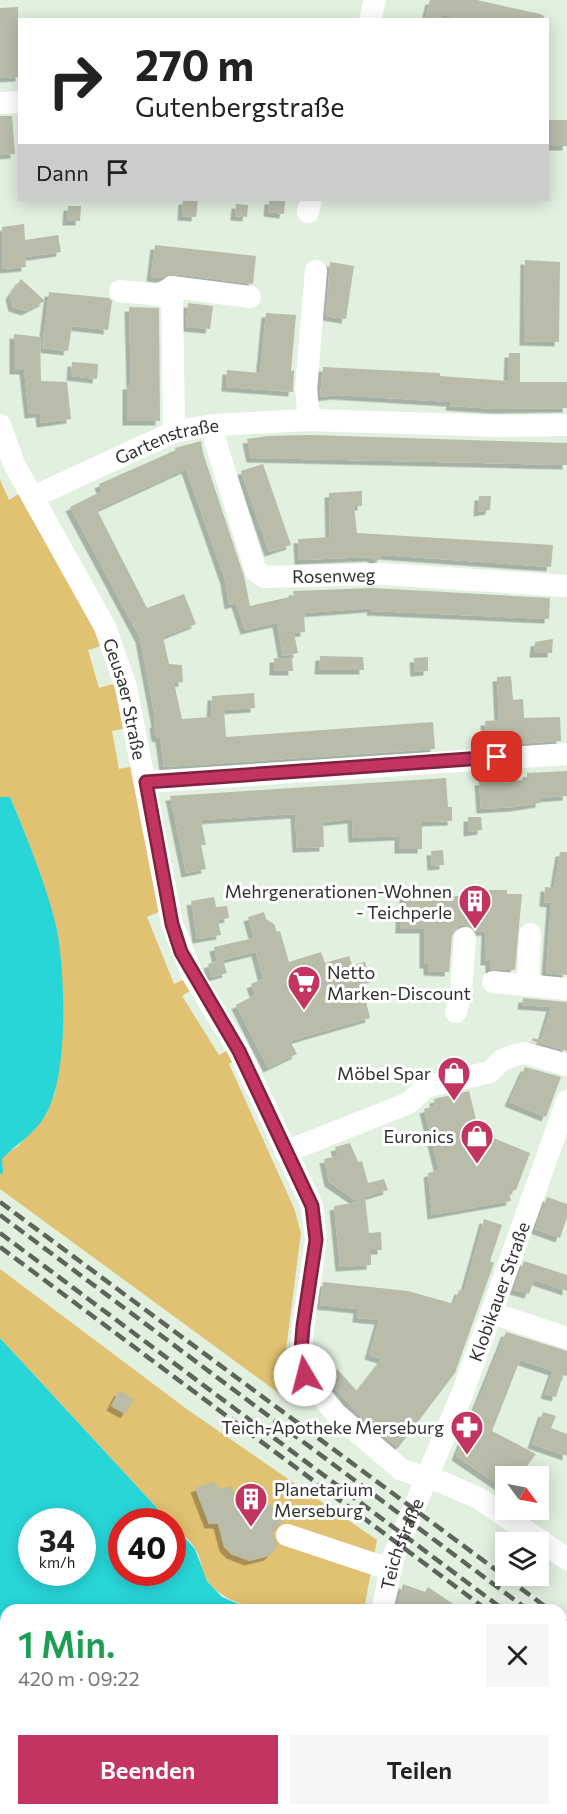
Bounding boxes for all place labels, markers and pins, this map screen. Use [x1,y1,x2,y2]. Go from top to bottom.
pin [471,731,522,782]
place label: Mehrgenerationen-Wohnen - Teichperle [225,880,452,923]
building icon: Mehrgenerationen-Wohnen - Teichperle [457,883,493,930]
place label: Netto Marken-Discount [327,961,471,1004]
supermarket icon: Netto Marken-Discount [286,964,322,1011]
shop icon: Möbel Spar [436,1055,472,1102]
place label: Möbel Spar [337,1062,431,1084]
shop icon: Euronics [459,1118,495,1165]
place label: Euronics [384,1125,454,1147]
pharmacy icon: Teich-Apotheke Merseburg [449,1409,485,1456]
place label: Teich-Apotheke Merseburg [221,1416,444,1438]
place label: Planetarium Merseburg [274,1478,373,1521]
building icon: Planetarium Merseburg [233,1481,269,1528]

